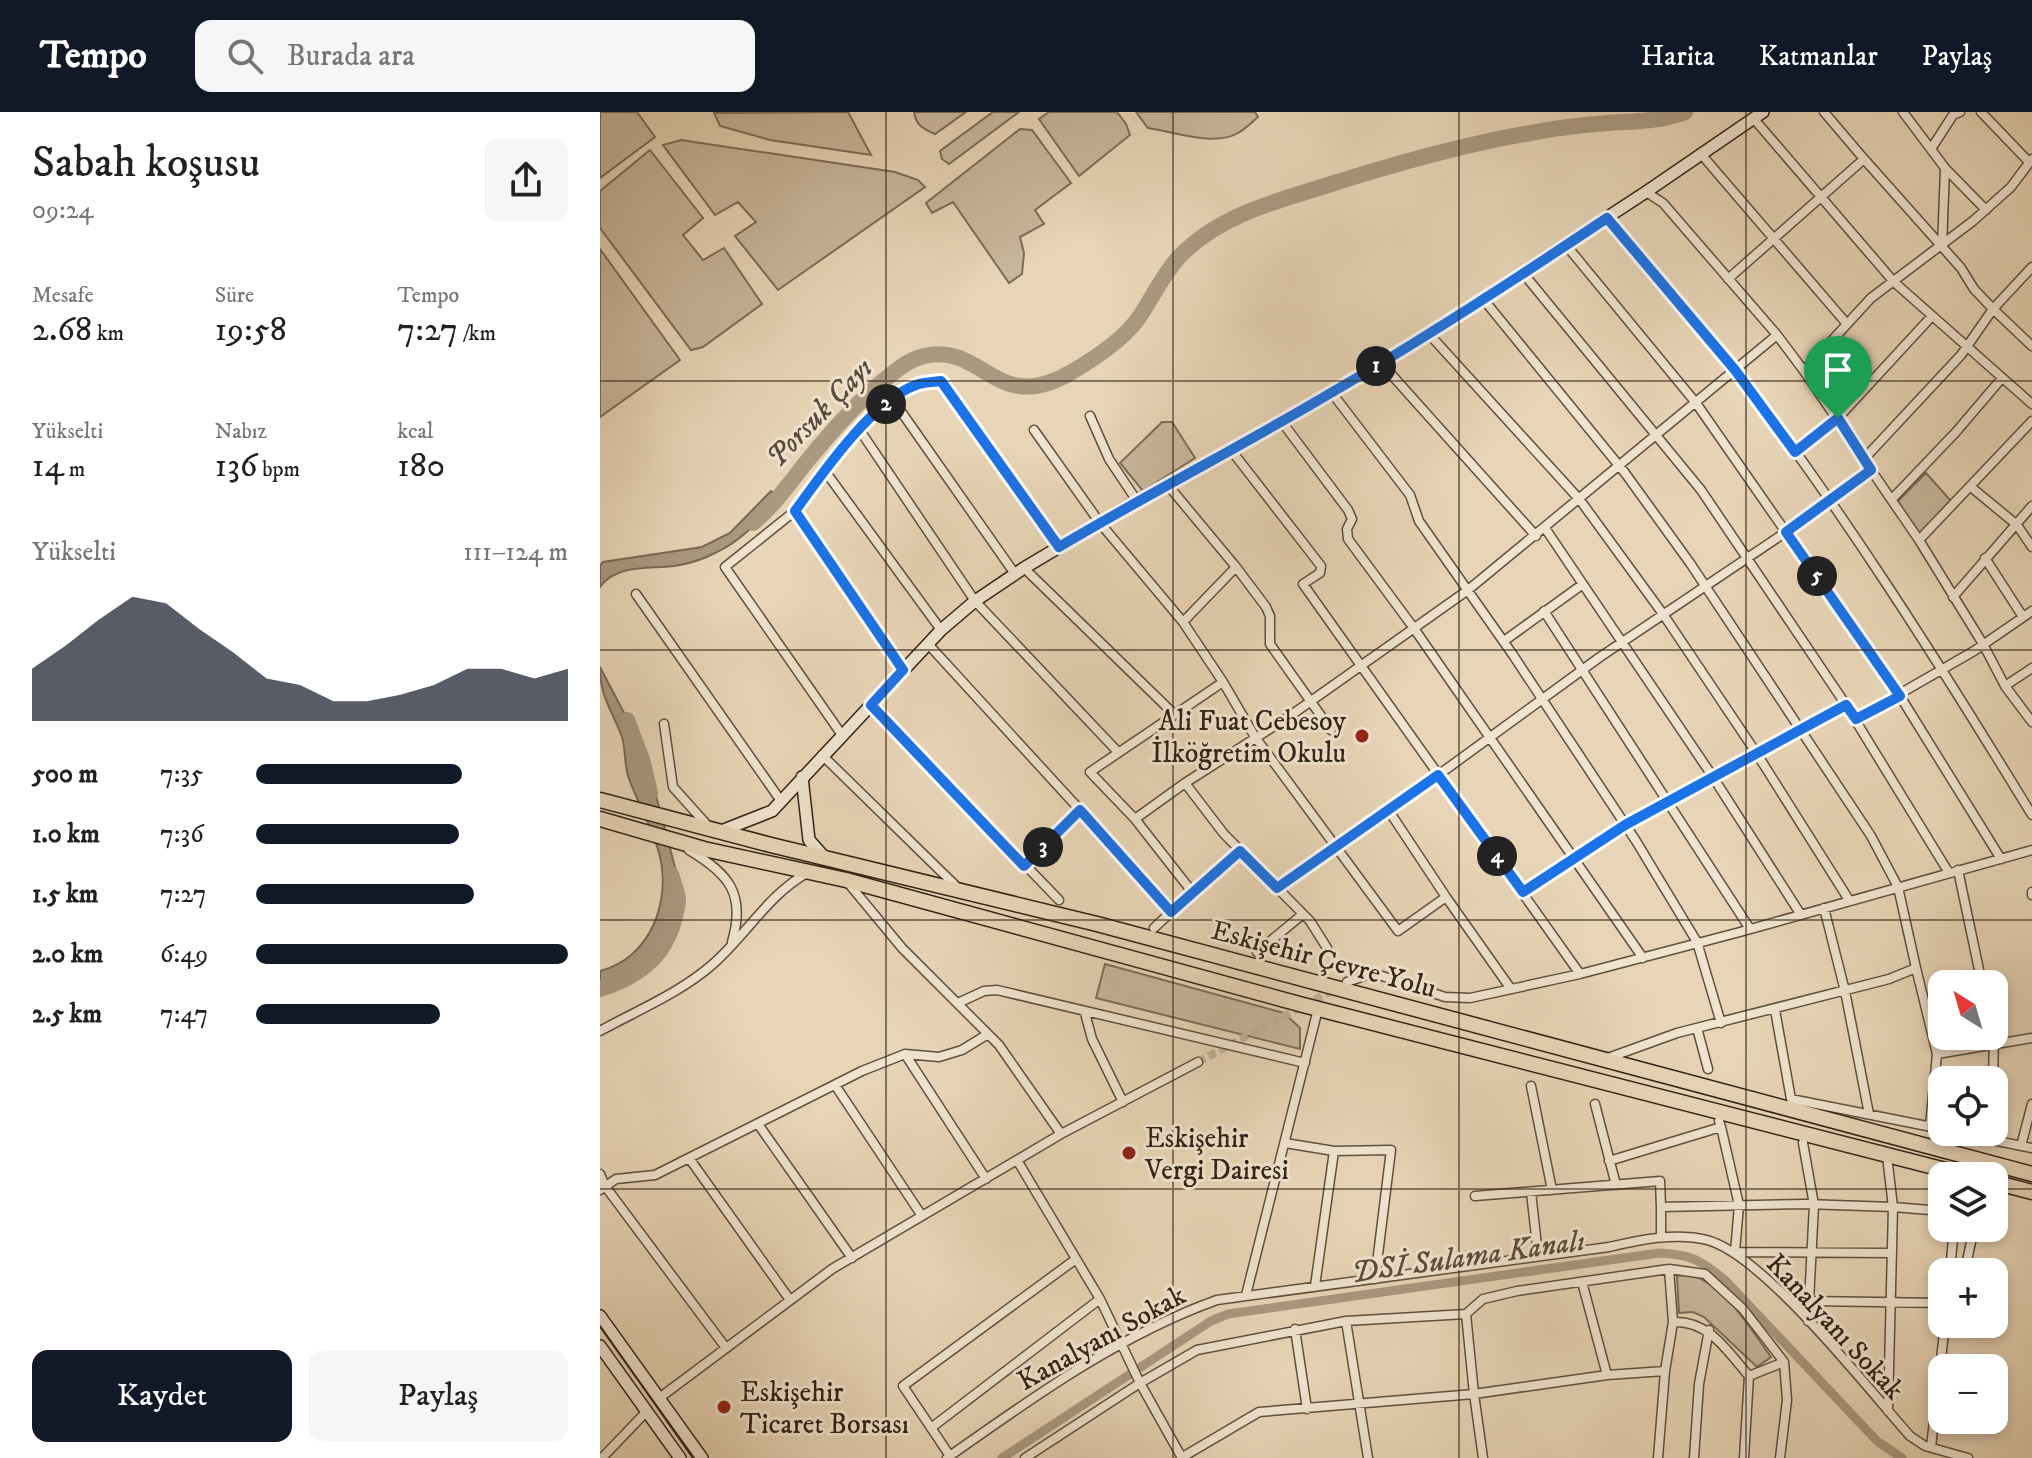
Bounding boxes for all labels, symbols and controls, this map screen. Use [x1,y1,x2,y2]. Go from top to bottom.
search box [195,20,755,92]
text: Tempo [40,32,147,80]
icon: search [223,34,267,78]
text: Burada ara [287,38,415,75]
text: Harita [1641,39,1715,74]
text: Katmanlar [1759,39,1878,74]
text: Paylaş [1922,39,1992,74]
text: Sabah koşusu [32,136,260,191]
button: share [484,138,568,222]
text: 09:24 [32,194,93,227]
text: Mesafe [32,282,94,309]
text: Süre [215,282,254,309]
text: Tempo [397,282,459,309]
text: 2.68 [32,309,92,351]
text: 19:58 [215,309,287,351]
text: 7:27 [397,309,458,351]
text: km [92,320,124,347]
text: /km [458,320,496,347]
pin [1804,336,1872,418]
pin: 1 [1356,346,1396,386]
icon: arrive [1816,348,1860,392]
water label: Porsuk Çayı [759,350,881,476]
text: 1 [1372,352,1380,379]
pin: 2 [866,384,906,424]
text: 2 [881,390,891,417]
text: Yükselti [32,418,103,445]
text: Nabız [215,418,267,445]
text: kcal [397,418,433,445]
text: 14 [32,445,64,487]
text: 136 [215,445,258,487]
text: 180 [397,445,445,487]
text: m [64,456,85,483]
text: bpm [258,456,300,483]
text: Yükselti [32,536,116,569]
text: 111–124 m [463,536,568,569]
pin: 5 [1797,556,1837,596]
text: 5 [1812,562,1822,589]
place label: Ali Fuat Cebesoy İlköğretim Okulu [1151,704,1347,771]
marker: Ali Fuat Cebesoy İlköğretim Okulu [1353,727,1371,745]
text: 500 m [32,758,98,791]
text: 7:35 [160,758,203,791]
text: 1.0 km [32,818,100,851]
text: 7:36 [160,818,204,851]
pin: 3 [1023,827,1063,867]
text: 3 [1039,833,1047,860]
pin: 4 [1477,836,1517,876]
text: 4 [1491,842,1503,869]
text: 1.5 km [32,878,98,911]
text: 7:27 [160,878,206,911]
street label: Eskişehir Çevre Yolu [1207,913,1440,1006]
text: 2.0 km [32,938,103,971]
text: 6:49 [160,938,208,971]
north arrow [1928,970,2008,1050]
map controls [1928,970,2008,1434]
text: 2.5 km [32,998,102,1031]
text: 7:47 [160,998,208,1031]
button: locate [1928,1066,2008,1146]
place label: Eskişehir Vergi Dairesi [1144,1121,1289,1188]
marker: Eskişehir Vergi Dairesi [1120,1144,1138,1162]
button: layers [1928,1162,2008,1242]
water label: DSİ Sulama Kanalı [1349,1222,1587,1292]
street label: Kanalyanı Sokak [1758,1247,1912,1407]
button: + [1928,1258,2008,1338]
street label: Kanalyanı Sokak [1011,1278,1192,1399]
button: Kaydet [32,1350,292,1442]
button: Paylaş [308,1350,568,1442]
button: − [1928,1354,2008,1434]
place label: Eskişehir Ticaret Borsası [740,1375,909,1442]
marker: Eskişehir Ticaret Borsası [715,1398,733,1416]

